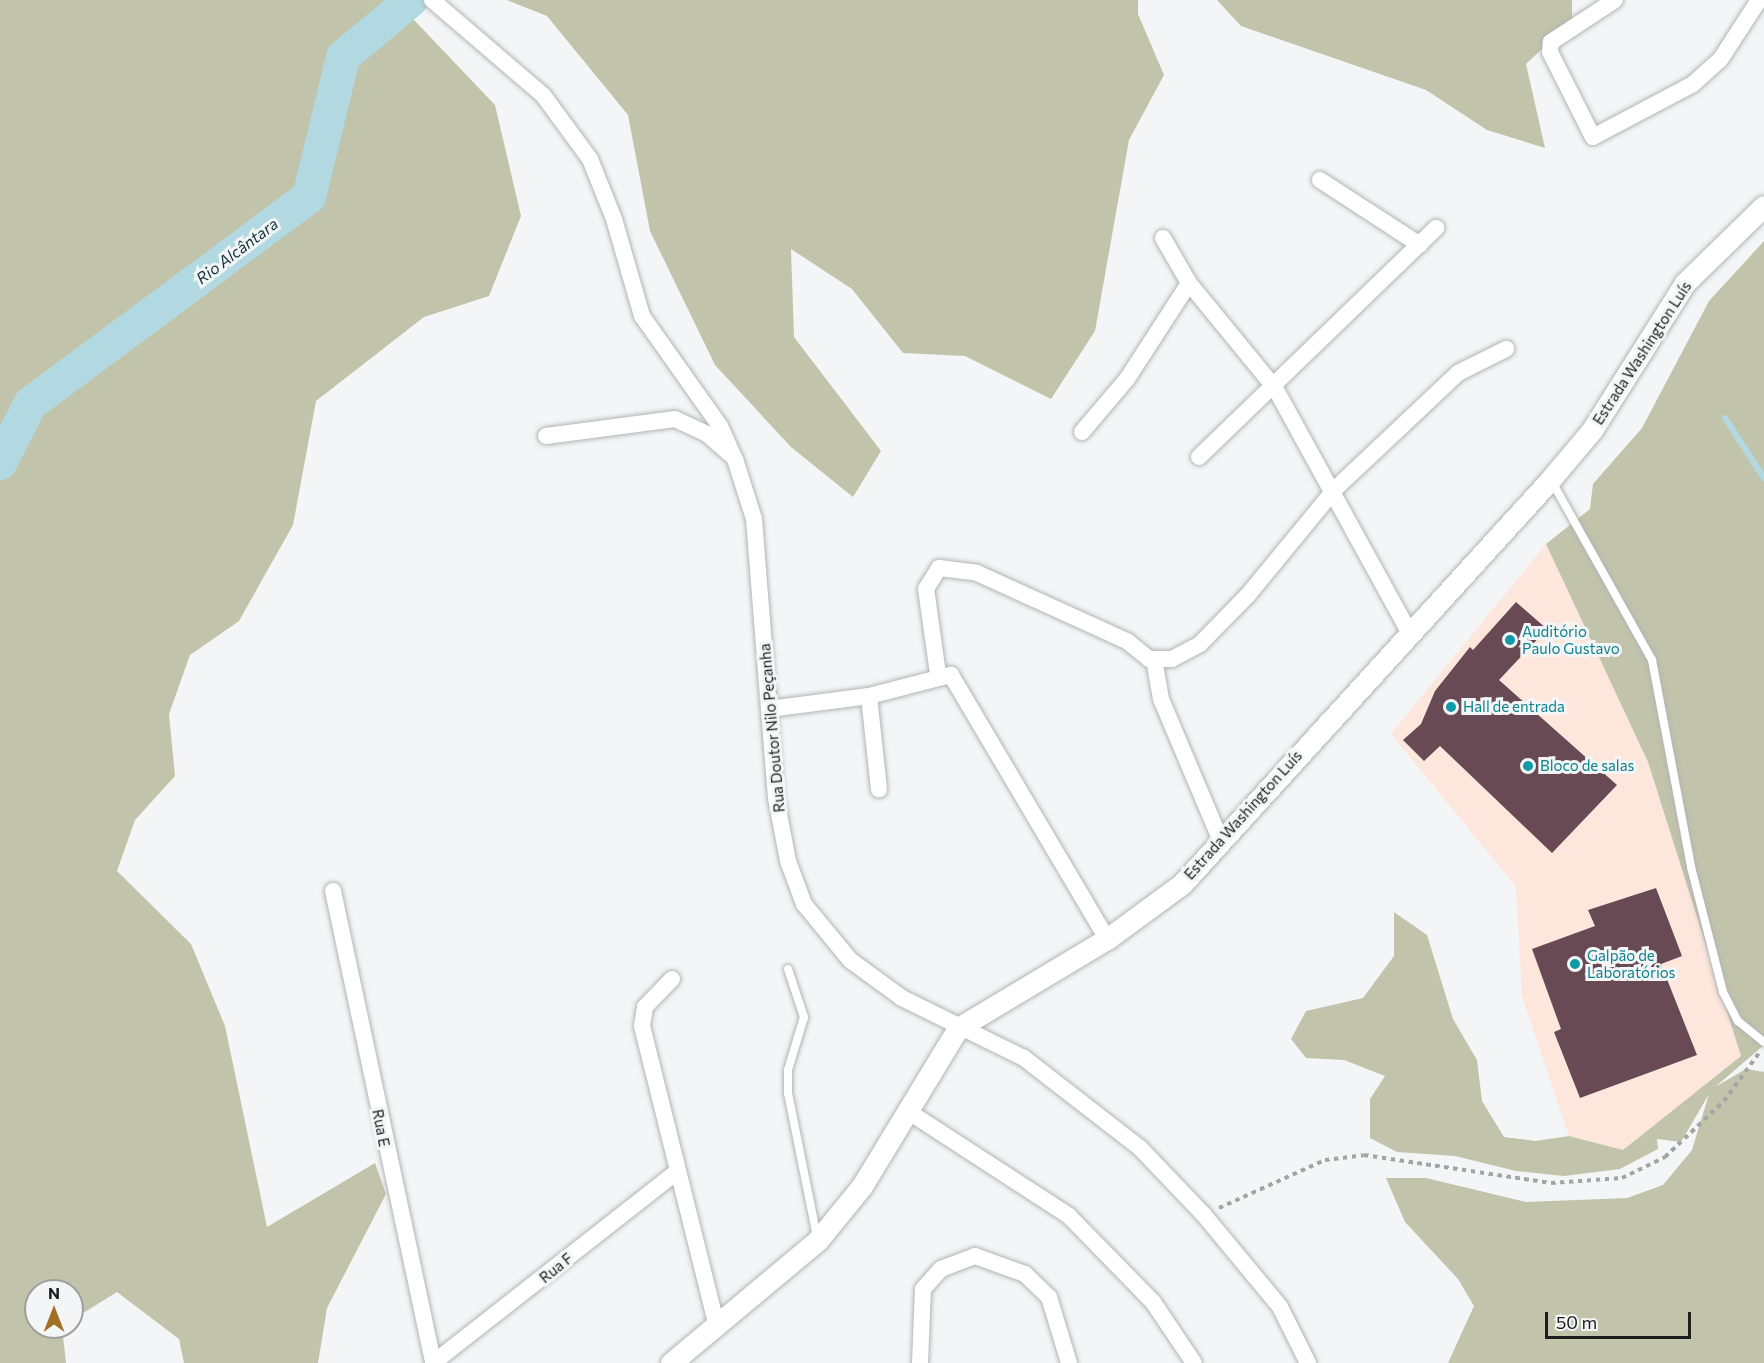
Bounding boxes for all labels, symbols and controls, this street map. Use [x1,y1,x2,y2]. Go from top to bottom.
water label: Rio Alcântara [192,214,282,288]
street label: Estrada Washington Luís [1589,278,1695,428]
place label: Auditório Paulo Gustavo [1522,622,1620,657]
marker: Auditório Paulo Gustavo [1503,633,1517,647]
street label: Rua Doutor Nilo Peçanha [756,643,788,813]
place label: Hall de entrada [1463,698,1565,716]
marker: Hall de entrada [1444,700,1458,714]
street label: Estrada Washington Luís [1180,747,1306,883]
place label: Bloco de salas [1540,757,1634,775]
marker: Bloco de salas [1521,759,1535,773]
place label: Galpão de Laboratórios [1587,946,1675,981]
marker: Galpão de Laboratórios [1568,957,1582,971]
street label: Rua E [369,1108,393,1148]
street label: Rua F [536,1249,576,1287]
north arrow [24,1279,84,1339]
text: N [48,1283,60,1302]
scale bar [1548,1300,1694,1338]
text: 50 m [1556,1311,1597,1333]

